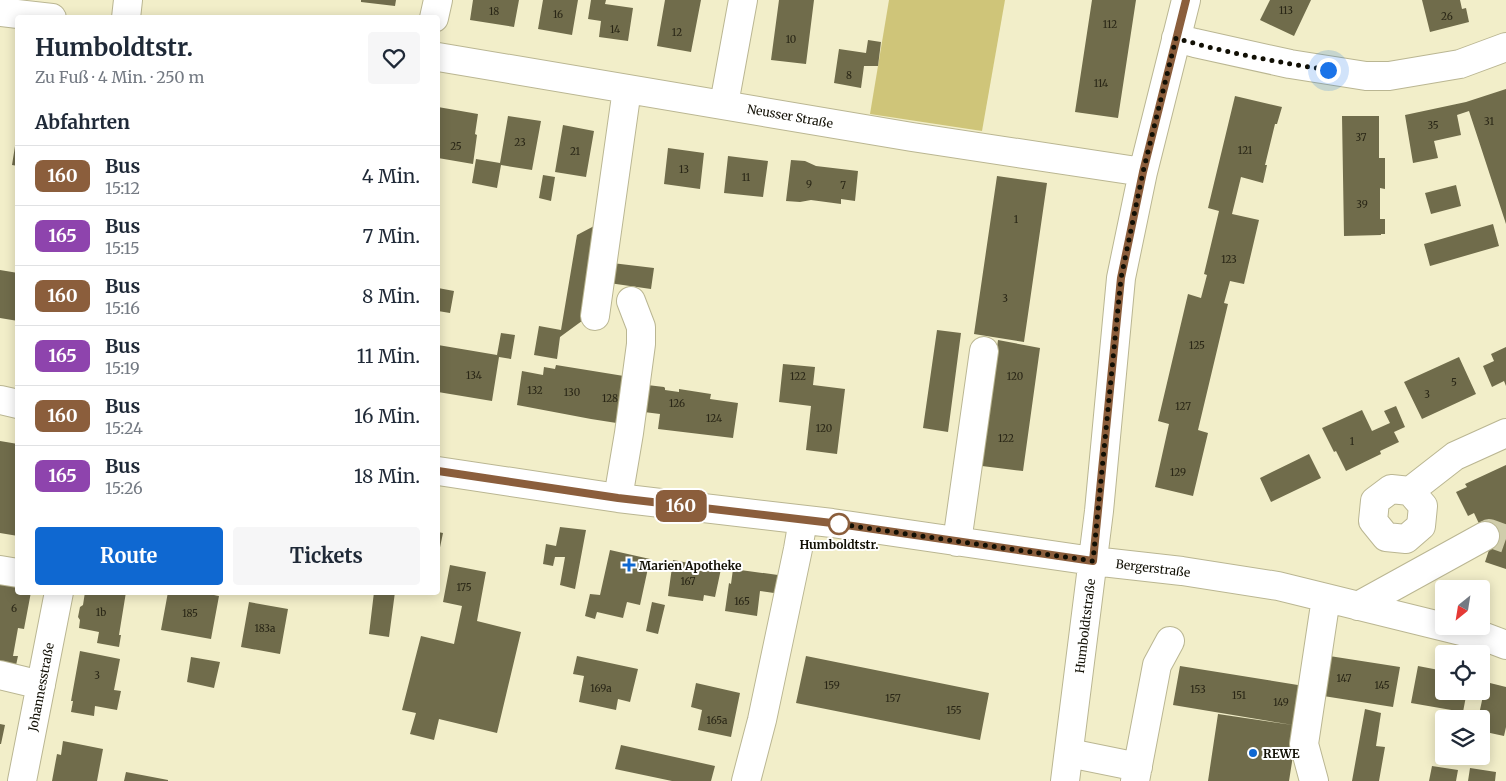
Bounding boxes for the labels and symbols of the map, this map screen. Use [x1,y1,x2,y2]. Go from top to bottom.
house number: 113 [1279,4,1293,17]
house number: 18 [489,5,499,18]
house number: 16 [553,8,563,21]
house number: 26 [1441,10,1453,23]
house number: 112 [1103,18,1117,31]
house number: 14 [610,23,620,36]
house number: 12 [672,26,682,39]
house number: 10 [786,33,796,46]
your location [1316,58,1341,83]
house number: 8 [846,69,852,82]
house number: 114 [1094,77,1108,90]
street label: Neusser Straße [746,101,834,131]
house number: 31 [1484,115,1494,128]
house number: 35 [1427,119,1439,132]
house number: 37 [1355,131,1367,144]
house number: 23 [514,136,526,149]
house number: 25 [450,140,462,153]
house number: 121 [1238,144,1253,157]
house number: 21 [570,145,581,158]
house number: 13 [679,163,689,176]
house number: 11 [742,171,751,184]
house number: 9 [806,178,812,191]
house number: 7 [840,179,846,192]
house number: 39 [1356,198,1368,211]
house number: 1 [1014,213,1019,226]
house number: 123 [1221,253,1237,266]
house number: 3 [1002,292,1008,305]
house number: 125 [1189,339,1205,352]
house number: 134 [466,369,482,382]
house number: 122 [790,370,806,383]
house number: 120 [1007,370,1023,383]
house number: 5 [1451,376,1457,389]
house number: 132 [527,384,543,397]
house number: 130 [564,386,580,399]
house number: 3 [1424,388,1430,401]
house number: 128 [602,392,618,405]
house number: 126 [669,397,685,410]
house number: 127 [1175,400,1191,413]
house number: 124 [706,412,722,425]
house number: 120 [816,422,832,435]
house number: 122 [998,432,1014,445]
house number: 1 [1350,435,1355,448]
house number: 129 [1170,466,1186,479]
line badge: 160 [652,490,710,522]
marker: Humboldtstr. [828,513,850,535]
place label: Humboldtstr. [799,537,879,552]
street label: Bergerstraße [1115,556,1191,580]
place label: Marien Apotheke [639,558,742,573]
marker: Marien Apotheke [623,559,635,571]
house number: 167 [680,575,696,588]
street label: Humboldtstraße [1072,578,1098,674]
north arrow [1435,580,1490,635]
house number: 175 [456,581,472,594]
house number: 165 [734,595,750,608]
house number: 6 [11,602,17,615]
house number: 1b [96,606,106,619]
house number: 185 [182,607,198,620]
house number: 183a [255,622,276,635]
street label: Johannesstraße [25,641,57,734]
house number: 3 [94,669,100,682]
house number: 147 [1337,672,1352,685]
house number: 159 [824,679,840,692]
house number: 145 [1374,679,1390,692]
house number: 169a [590,682,612,695]
house number: 153 [1190,683,1206,696]
house number: 151 [1232,689,1246,702]
house number: 157 [885,692,901,705]
house number: 149 [1273,696,1289,709]
house number: 155 [946,704,962,717]
house number: 165a [707,714,728,727]
place label: REWE [1263,746,1300,761]
marker: REWE [1247,747,1259,759]

